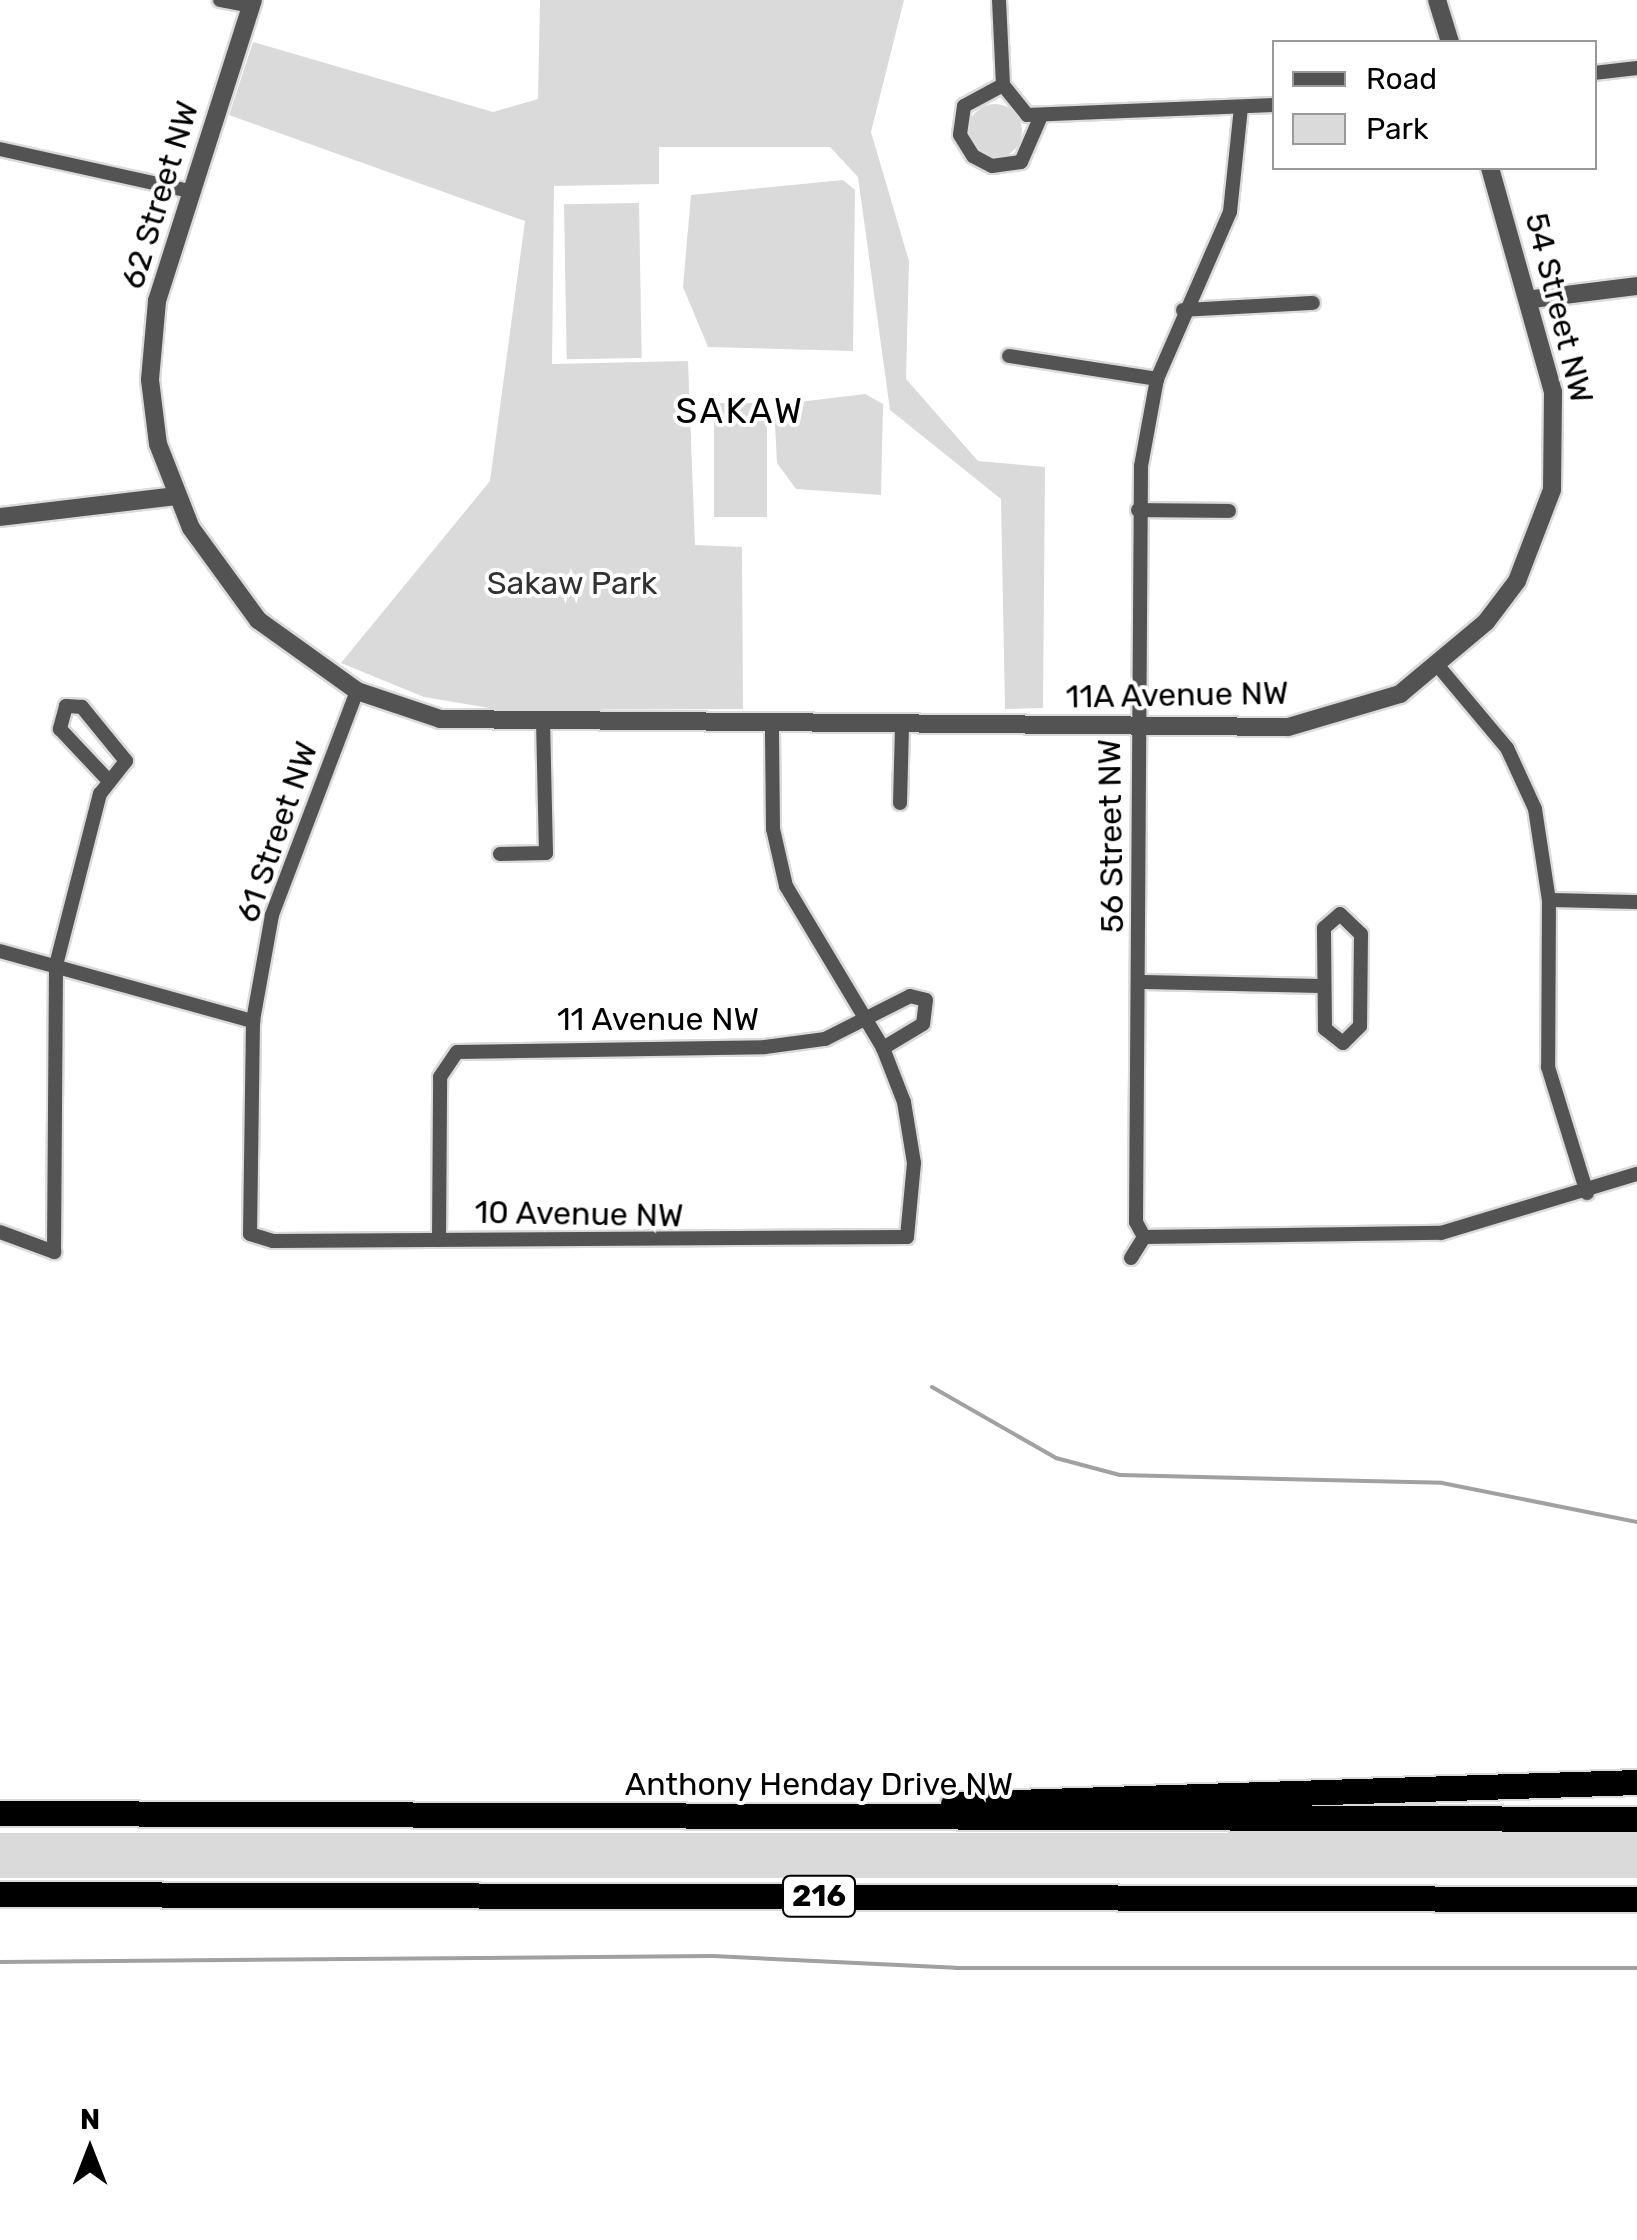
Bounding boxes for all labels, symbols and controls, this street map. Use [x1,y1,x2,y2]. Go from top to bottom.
legend [1272,40,1597,170]
text: Road [1366,61,1437,97]
street label: 62 Street NW [113,97,207,293]
text: Park [1366,111,1428,147]
street label: 54 Street NW [1517,209,1601,407]
district label: SAKAW [676,390,804,432]
park label: Sakaw Park [486,564,658,602]
street label: 11A Avenue NW [1064,674,1290,716]
street label: 61 Street NW [228,737,326,927]
street label: 56 Street NW [1090,738,1132,934]
street label: 11 Avenue NW [556,1000,760,1038]
street label: 10 Avenue NW [474,1193,684,1235]
street label: Anthony Henday Drive NW [624,1765,1014,1803]
road number: 216 [782,1871,856,1921]
north arrow [40,2100,140,2200]
text: N [80,2103,100,2136]

